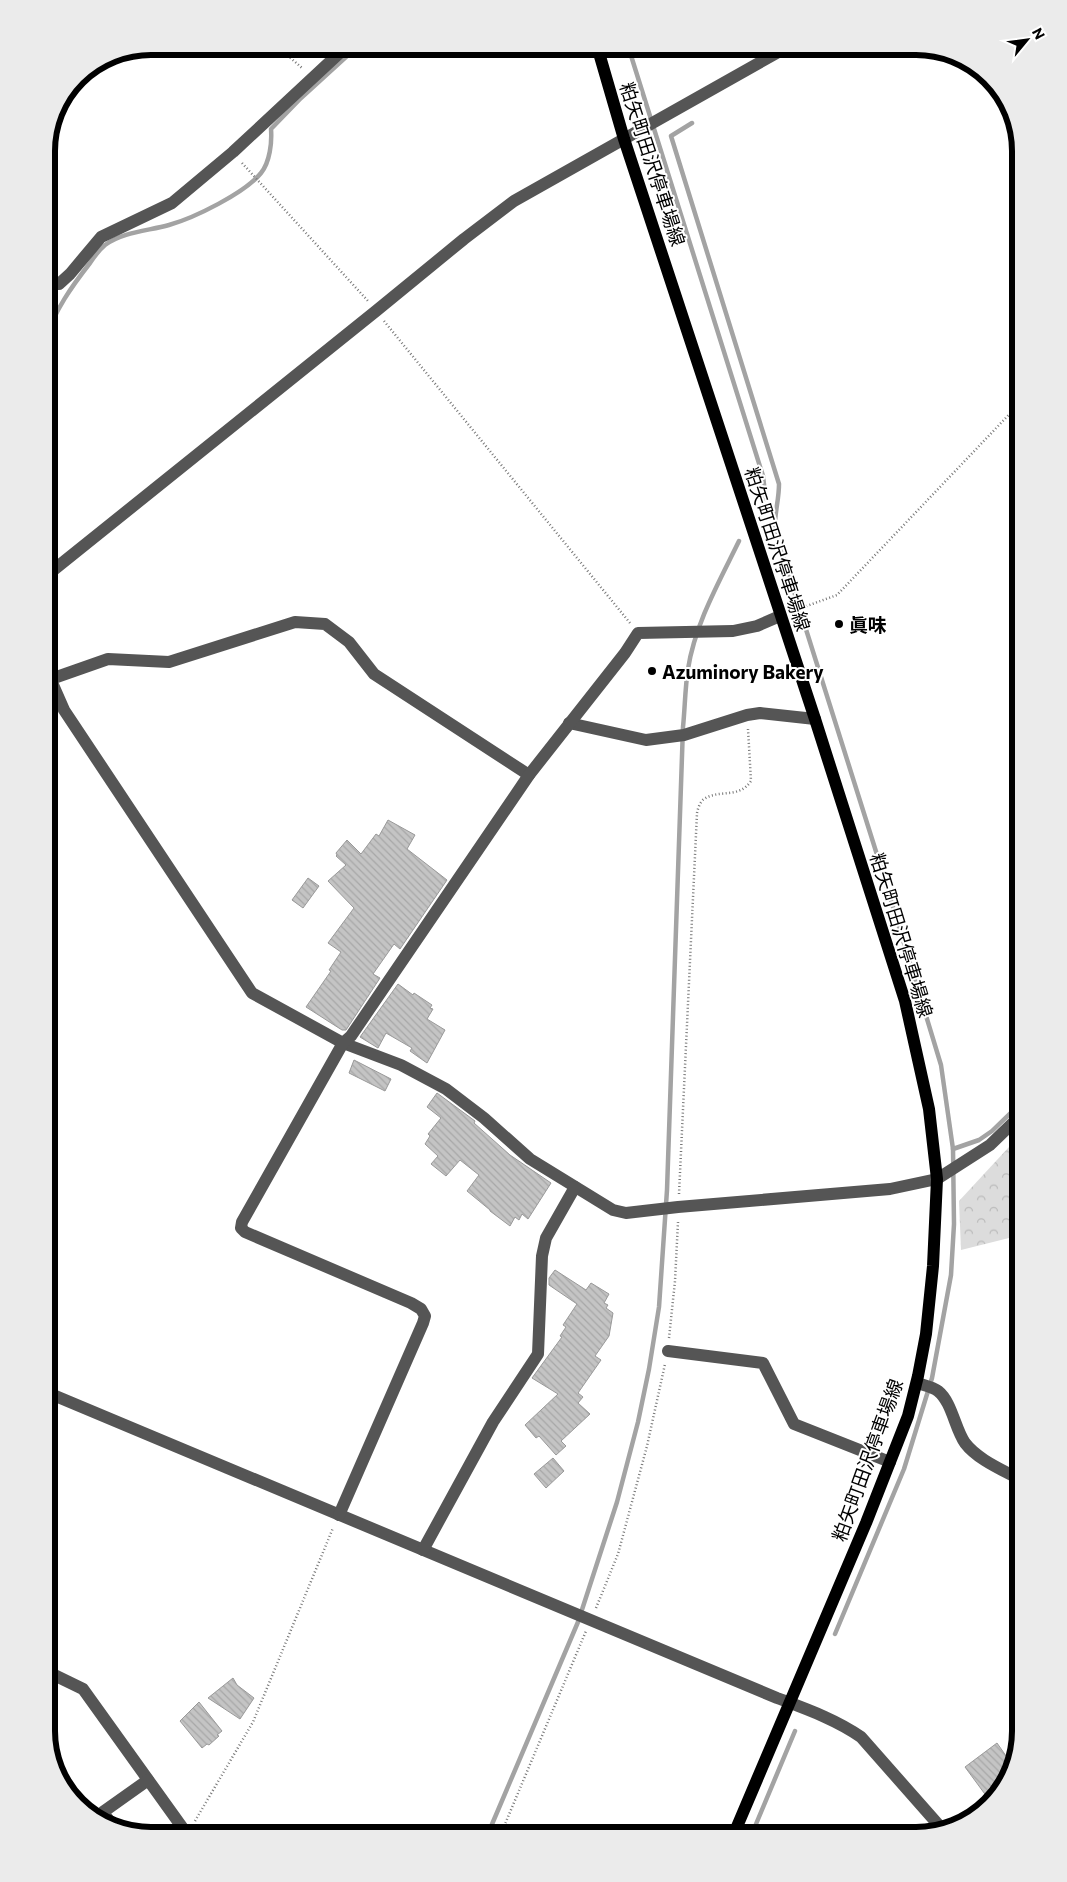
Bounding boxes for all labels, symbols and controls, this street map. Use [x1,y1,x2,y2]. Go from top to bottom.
north arrow [1002,15,1052,65]
text: N [1029,25,1049,42]
street label: 粕矢町田沢停車場線 [616,79,690,249]
street label: 粕矢町田沢停車場線 [741,464,815,634]
place label: 眞味 [849,613,887,636]
marker: 眞味 [833,618,845,630]
place label: Azuminory Bakery [662,660,824,683]
marker: Azuminory Bakery [646,665,658,677]
street label: 粕矢町田沢停車場線 [866,850,938,1020]
street label: 粕矢町田沢停車場線 [827,1376,907,1544]

